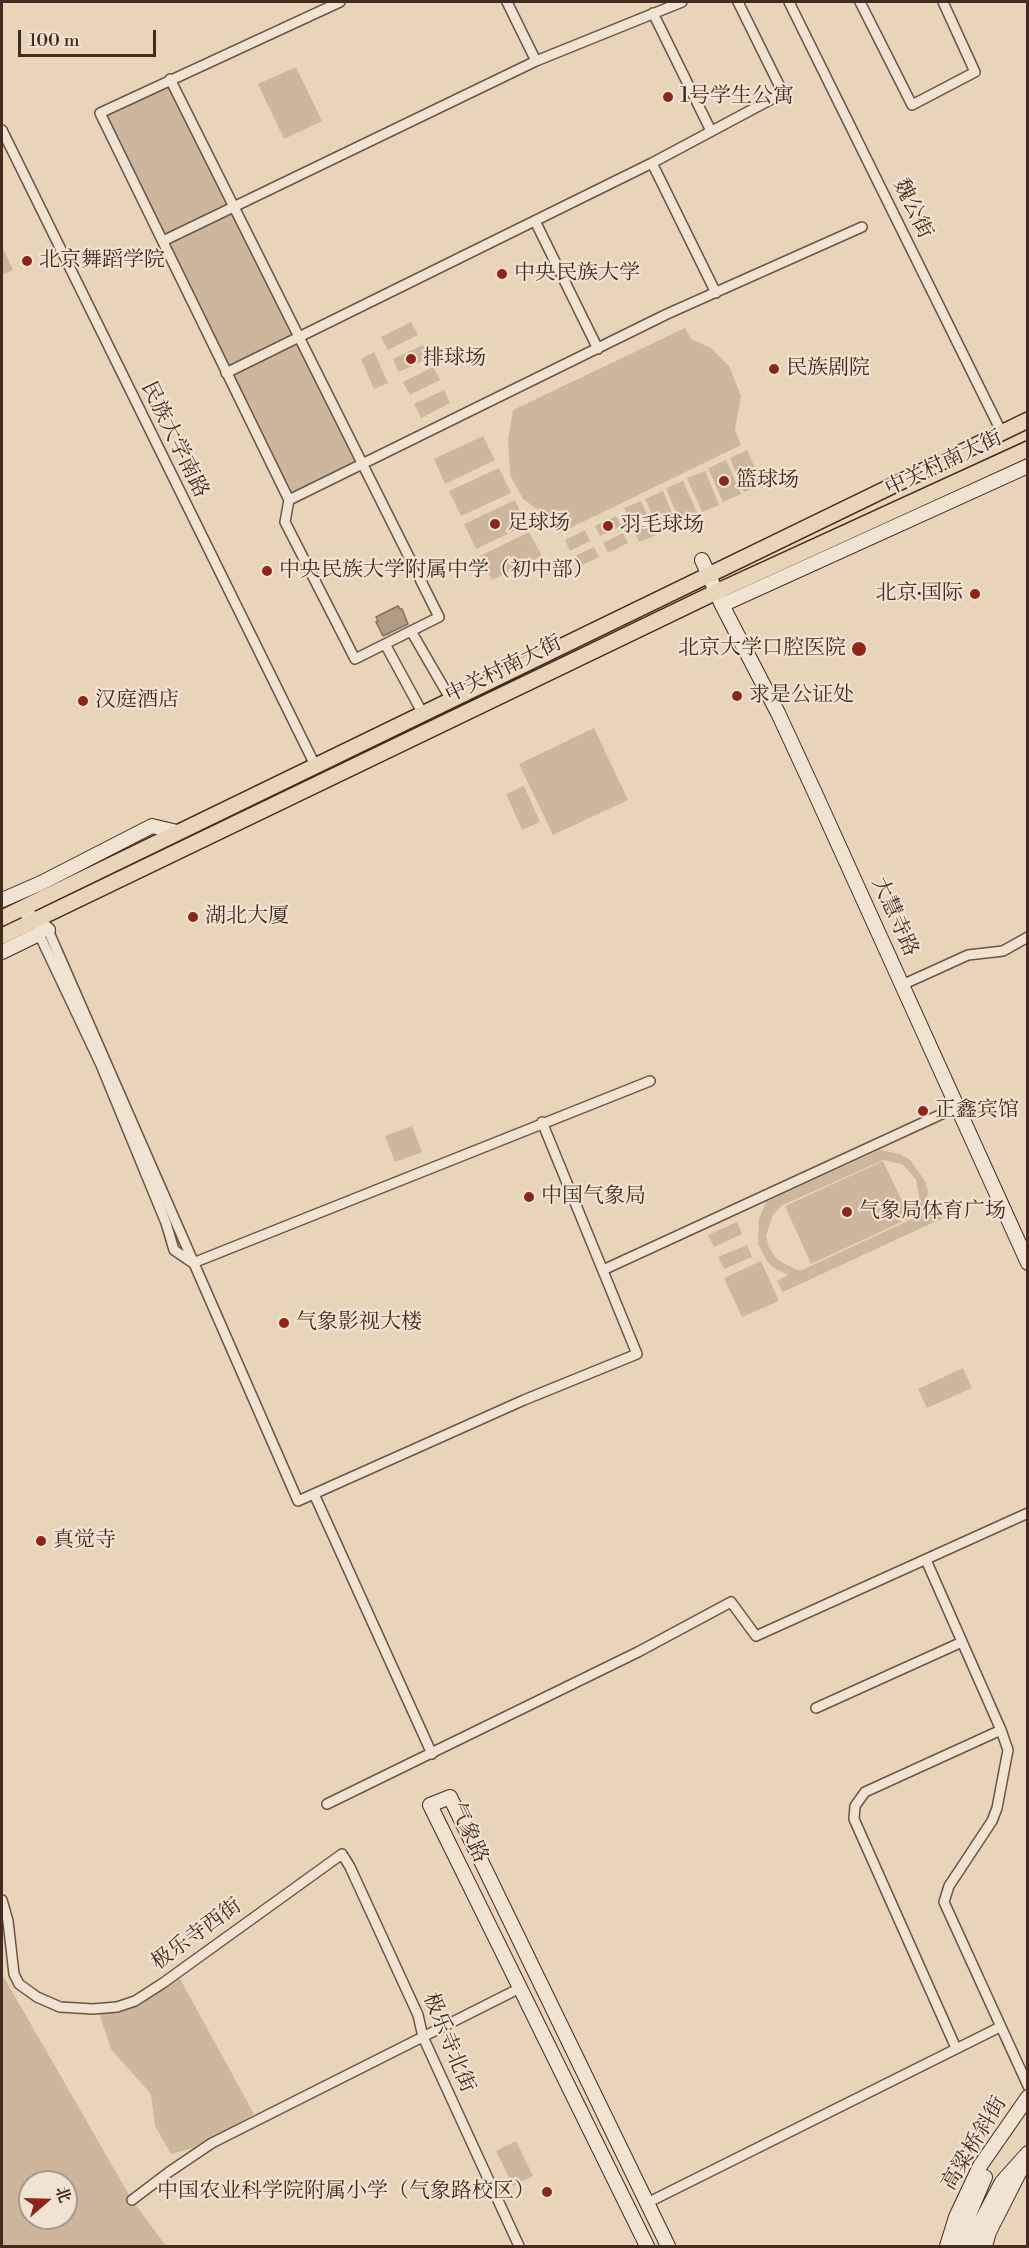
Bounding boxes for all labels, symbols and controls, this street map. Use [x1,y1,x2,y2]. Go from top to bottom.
scale bar [21,18,159,56]
text: 100 m [29,29,80,52]
place label: 1号学生公寓 [680,84,794,110]
marker: 1号学生公寓 [661,90,675,104]
street label: 魏公街 [887,175,937,243]
place label: 北京舞蹈学院 [39,248,165,274]
marker: 北京舞蹈学院 [20,254,34,268]
place label: 中央民族大学 [514,261,640,287]
marker: 中央民族大学 [495,267,509,281]
place label: 排球场 [423,346,486,372]
marker: 排球场 [404,352,418,366]
place label: 民族剧院 [786,356,870,382]
marker: 民族剧院 [767,362,781,376]
street label: 民族大学南路 [135,378,213,502]
street label: 中关村南大街 [882,426,1006,502]
place label: 篮球场 [736,468,799,494]
marker: 篮球场 [717,474,731,488]
place label: 足球场 [507,511,570,537]
place label: 羽毛球场 [620,513,704,539]
marker: 足球场 [488,517,502,531]
marker: 羽毛球场 [601,519,615,533]
place label: 中央民族大学附属中学（初中部） [279,558,594,584]
marker: 中央民族大学附属中学（初中部） [260,564,274,578]
place label: 北京·国际 [876,581,963,607]
marker: 北京·国际 [968,587,982,601]
street label: 中关村南大街 [442,631,566,709]
place label: 北京大学口腔医院 [678,636,846,662]
marker: 北京大学口腔医院 [850,640,868,658]
place label: 求是公证处 [749,683,854,709]
place label: 汉庭酒店 [95,688,179,714]
marker: 求是公证处 [730,689,744,703]
marker: 汉庭酒店 [76,694,90,708]
street label: 大慧寺路 [865,874,923,960]
place label: 湖北大厦 [205,904,289,930]
marker: 湖北大厦 [186,910,200,924]
place label: 正鑫宾馆 [935,1098,1019,1124]
marker: 正鑫宾馆 [916,1104,930,1118]
place label: 中国气象局 [541,1184,646,1210]
marker: 中国气象局 [522,1190,536,1204]
place label: 气象局体育广场 [859,1199,1006,1225]
marker: 气象局体育广场 [840,1205,854,1219]
place label: 气象影视大楼 [296,1310,422,1336]
marker: 气象影视大楼 [277,1316,291,1330]
place label: 真觉寺 [53,1528,116,1554]
marker: 真觉寺 [34,1534,48,1548]
street label: 气象路 [444,1799,492,1867]
street label: 极乐寺西街 [147,1894,247,1976]
street label: 极乐寺北街 [417,1990,479,2096]
street label: 高粱桥斜街 [937,2093,1013,2195]
north arrow [18,2170,78,2230]
place label: 中国农业科学院附属小学（气象路校区） [157,2179,535,2205]
text: 北 [51,2184,75,2205]
marker: 中国农业科学院附属小学（气象路校区） [540,2185,554,2199]

